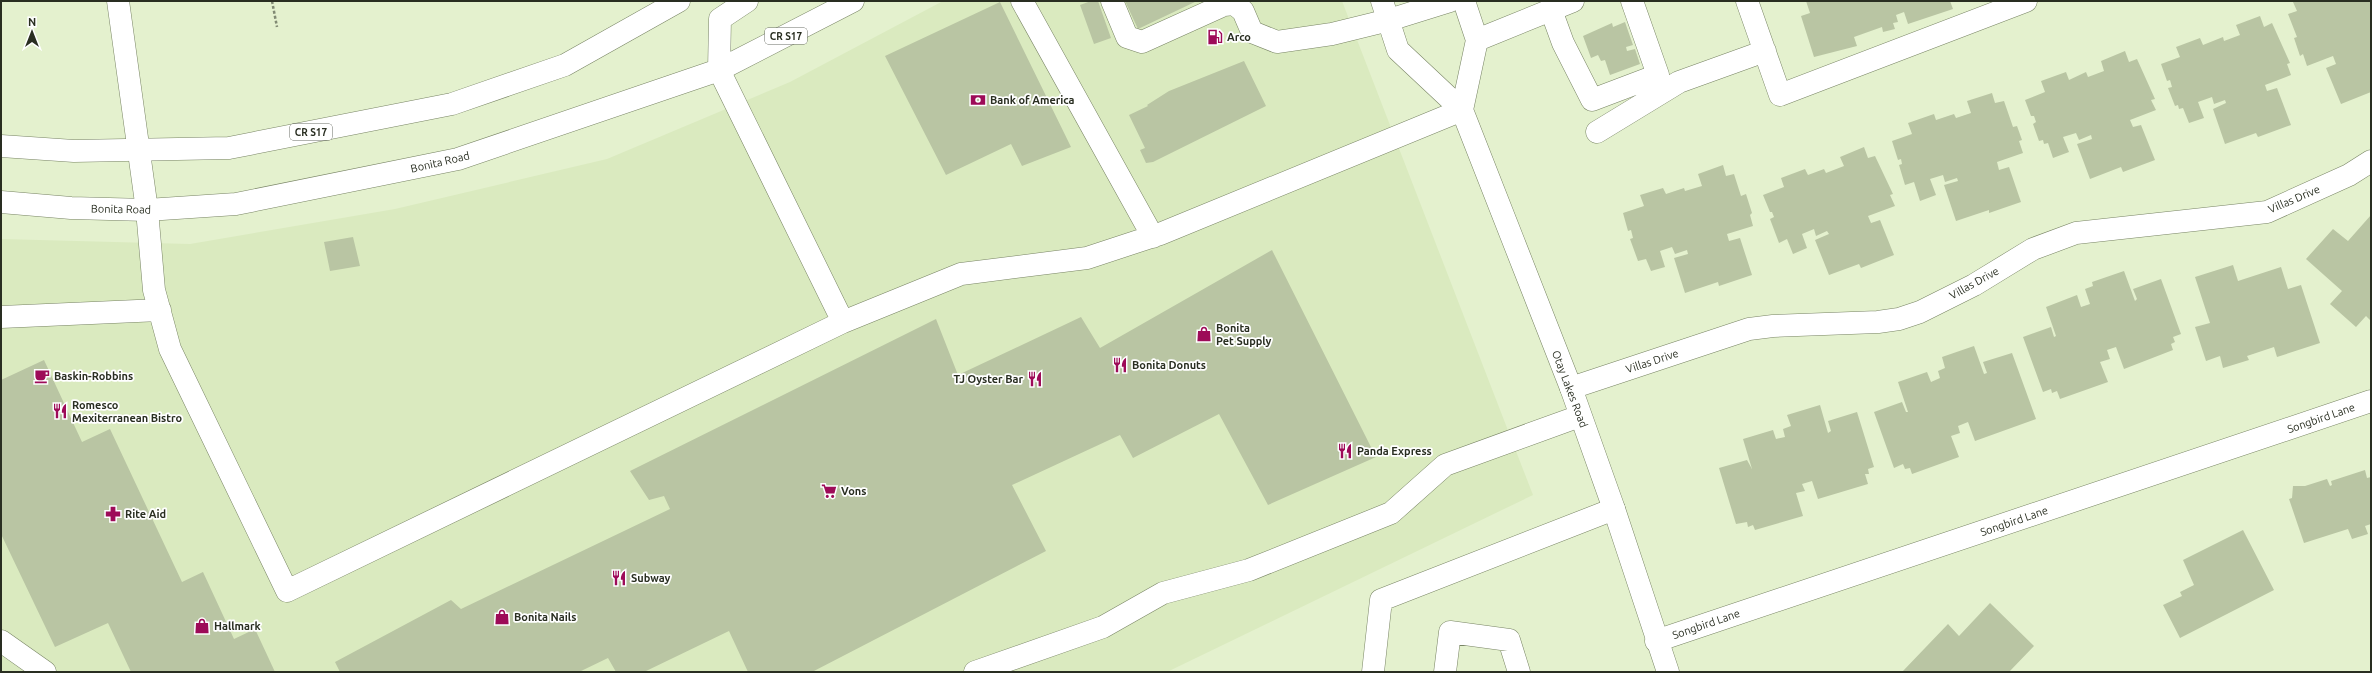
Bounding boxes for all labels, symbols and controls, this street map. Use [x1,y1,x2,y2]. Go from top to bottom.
north arrow [12,12,52,52]
text: N [28,16,36,28]
road number: CR S17 [765,28,807,44]
fuel station icon: Arco [1206,28,1224,46]
place label: Arco [1227,31,1251,43]
bank icon: Bank of America [969,91,987,109]
place label: Bank of America [990,94,1075,106]
road number: CR S17 [290,124,332,140]
street label: Bonita Road [409,149,471,175]
street label: Villas Drive [2266,183,2322,215]
street label: Bonita Road [91,202,151,216]
street label: Villas Drive [1947,264,2001,302]
place label: Bonita Pet Supply [1216,322,1272,347]
shop icon: Bonita Pet Supply [1195,325,1213,343]
street label: Villas Drive [1624,347,1680,375]
street label: Otay Lakes Road [1550,349,1590,429]
restaurant icon: Bonita Donuts [1111,356,1129,374]
place label: Bonita Donuts [1132,359,1206,371]
cafe icon: Baskin-Robbins [33,367,51,385]
place label: Baskin-Robbins [54,370,133,382]
restaurant icon: TJ Oyster Bar [1026,370,1044,388]
place label: TJ Oyster Bar [953,373,1023,385]
place label: Romesco Mexiterranean Bistro [72,399,182,424]
street label: Songbird Lane [2286,401,2356,435]
restaurant icon: Romesco Mexiterranean Bistro [51,402,69,420]
restaurant icon: Panda Express [1336,442,1354,460]
place label: Panda Express [1357,445,1432,457]
supermarket icon: Vons [820,482,838,500]
place label: Vons [841,485,866,497]
street label: Songbird Lane [1979,504,2049,538]
pharmacy icon: Rite Aid [104,505,122,523]
place label: Rite Aid [125,508,166,520]
restaurant icon: Subway [610,569,628,587]
place label: Subway [631,572,671,584]
street label: Songbird Lane [1671,607,1741,641]
shop icon: Bonita Nails [493,608,511,626]
place label: Bonita Nails [514,611,576,623]
shop icon: Hallmark [193,617,211,635]
place label: Hallmark [214,620,262,632]

